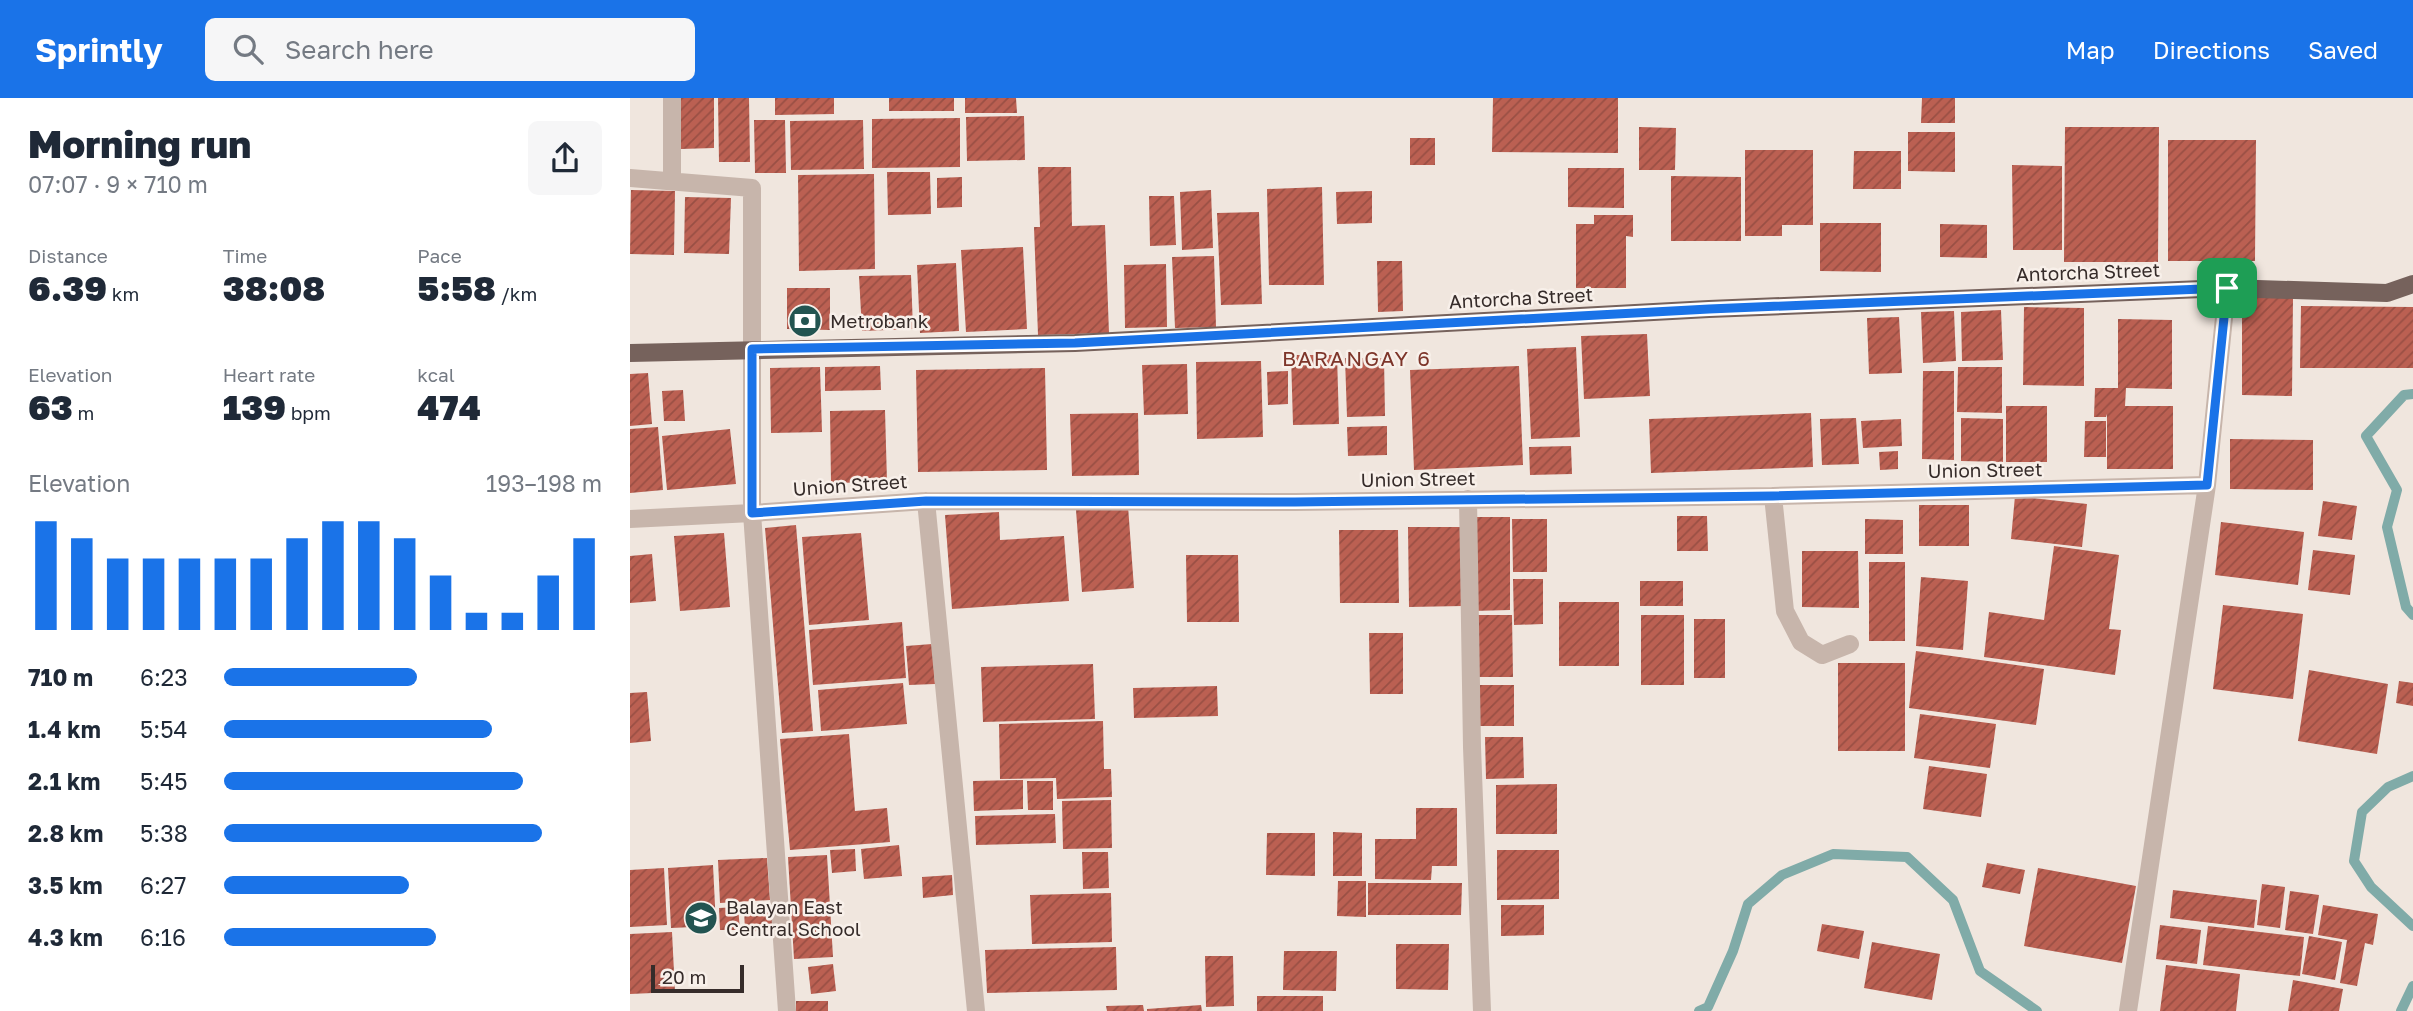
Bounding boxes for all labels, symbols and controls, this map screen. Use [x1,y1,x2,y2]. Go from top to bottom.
search box [205,18,695,81]
text: Sprintly [35,30,163,69]
icon: search [229,30,267,68]
text: Search here [285,34,434,65]
text: Map [2066,35,2115,64]
text: Directions [2153,35,2270,64]
text: Saved [2308,35,2378,64]
text: Morning run [28,121,251,166]
button: share [528,121,602,195]
text: 07:07 · 9 × 710 m [28,170,208,198]
text: Distance [28,244,108,267]
text: Time [223,244,267,267]
text: Pace [417,244,462,267]
street label: Antorcha Street [2016,257,2160,286]
pin [2197,258,2257,318]
text: 6.39 [28,267,107,309]
text: 38:08 [223,267,325,309]
text: 5:58 [417,267,496,309]
icon: arrive [2208,269,2246,307]
text: km [107,282,139,305]
text: /km [496,282,537,305]
street label: Antorcha Street [1448,282,1594,313]
bank icon: Metrobank [786,302,824,340]
place label: Metrobank [830,309,929,332]
district label: BARANGAY 6 [1282,345,1432,371]
text: Elevation [28,363,113,386]
text: Heart rate [223,363,315,386]
text: kcal [417,363,455,386]
text: 63 [28,386,73,428]
text: 139 [223,386,286,428]
text: 474 [417,386,481,428]
text: m [73,401,94,424]
text: bpm [286,401,331,424]
street label: Union Street [1927,457,2043,482]
street label: Union Street [1360,466,1476,491]
text: Elevation [28,469,130,497]
text: 193–198 m [486,469,602,497]
street label: Union Street [792,469,908,500]
text: 710 m [28,663,93,691]
text: 6:23 [140,663,188,691]
text: 1.4 km [28,715,101,743]
text: 5:54 [140,715,188,743]
text: 2.1 km [28,767,100,795]
text: 5:45 [140,767,188,795]
text: 2.8 km [28,819,103,847]
text: 5:38 [140,819,188,847]
text: 3.5 km [28,871,103,899]
text: 6:27 [140,871,186,899]
place label: Balayan East Central School [726,895,861,940]
school or university icon: Balayan East Central School [682,899,720,937]
text: 4.3 km [28,923,103,951]
text: 6:16 [140,923,186,951]
scale bar [651,962,744,994]
text: 20 m [662,965,706,988]

